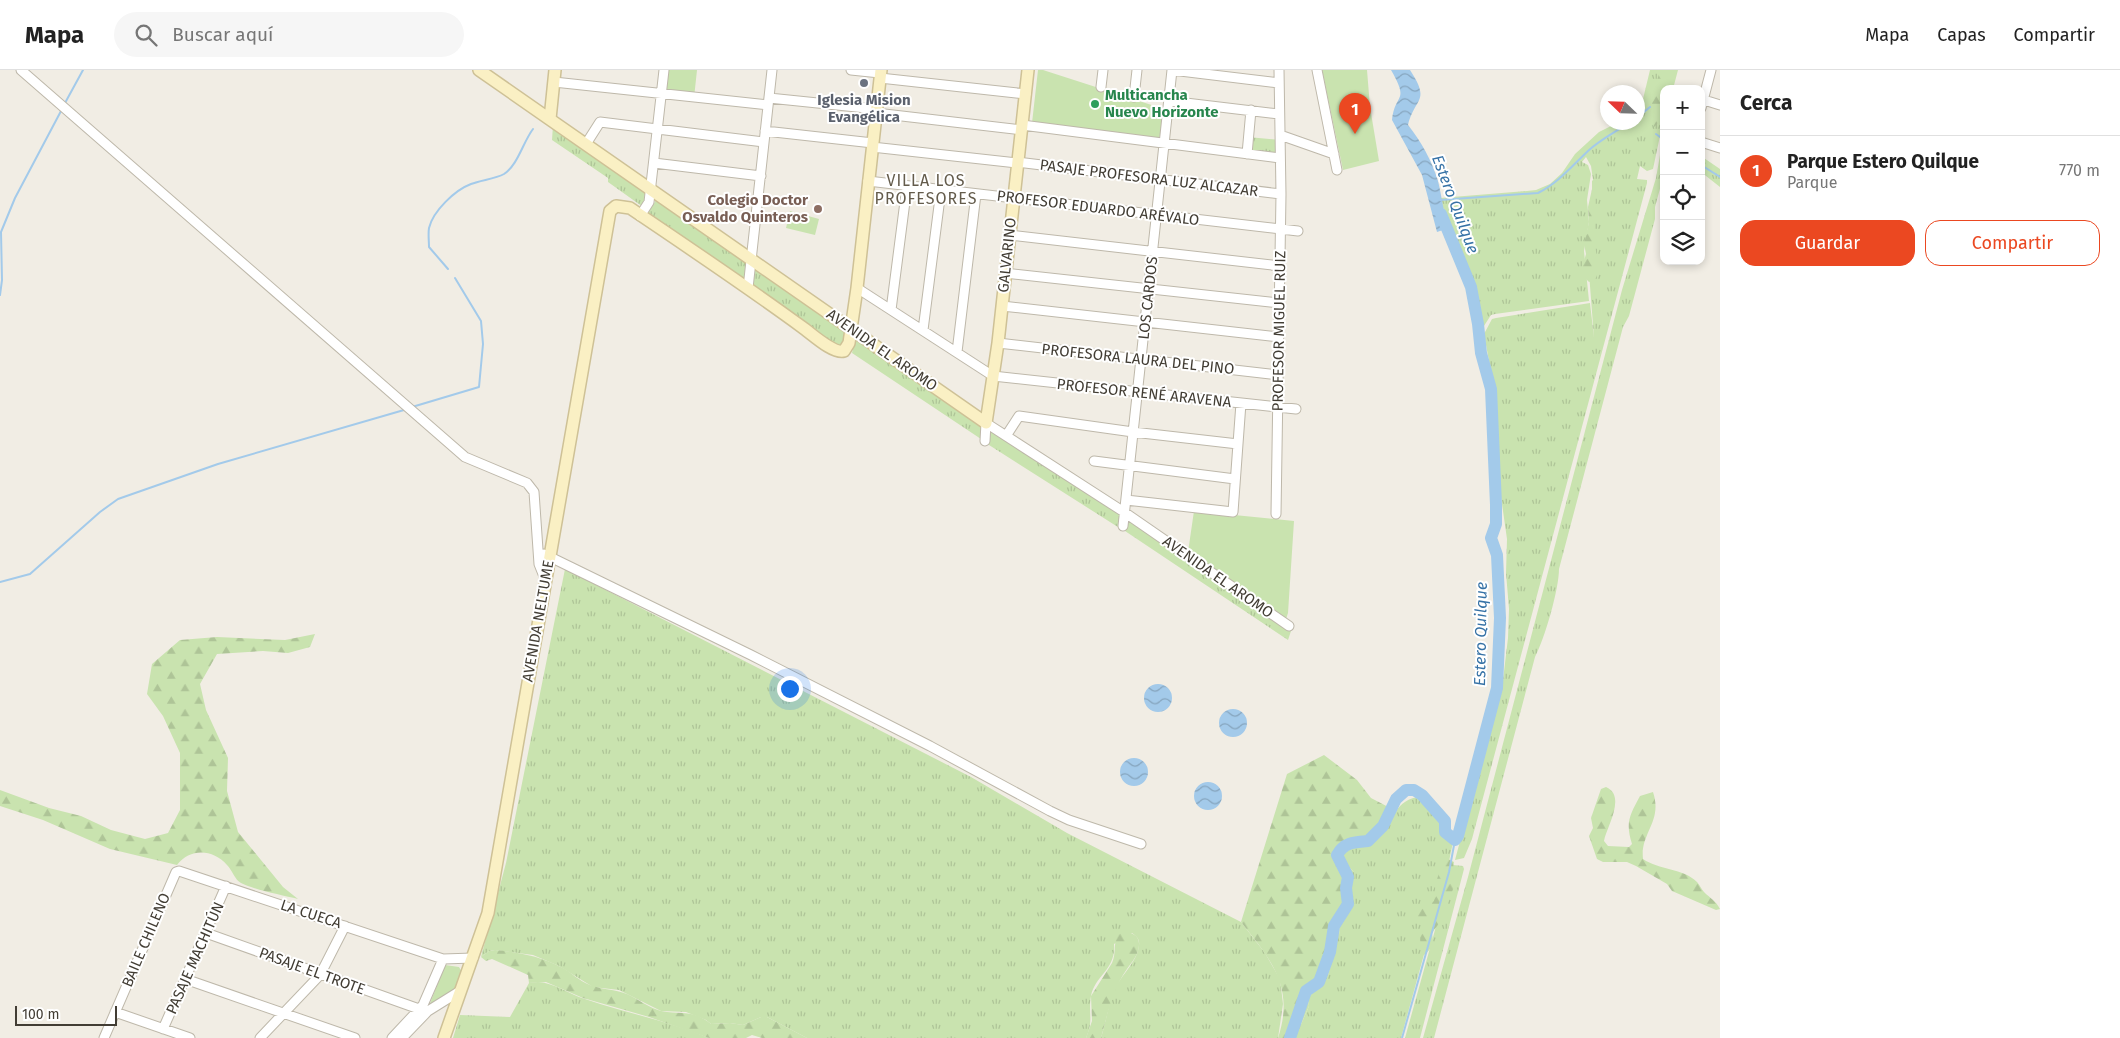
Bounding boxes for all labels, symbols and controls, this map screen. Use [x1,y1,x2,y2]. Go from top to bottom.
search box [114,12,464,57]
text: Mapa [25,21,84,49]
icon: search [132,21,160,49]
text: Buscar aquí [172,23,273,46]
text: Mapa [1865,24,1909,46]
text: Capas [1937,24,1986,46]
text: Compartir [2014,24,2095,46]
marker: Iglesia Mision Evangélica [858,77,870,89]
north arrow [1600,85,1645,130]
map controls [1660,85,1705,265]
button: + [1660,85,1705,130]
place label: Multicancha Nuevo Horizonte [1105,86,1219,121]
text: Cerca [1740,90,1792,116]
place label: Iglesia Mision Evangélica [817,91,911,126]
pin: 1 [1339,93,1371,134]
marker: Multicancha Nuevo Horizonte [1089,98,1101,110]
button: − [1660,130,1705,175]
text: Parque Estero Quilque [1787,150,1979,173]
water label: Estero Quilque [1428,152,1483,256]
street label: PASAJE PROFESORA LUZ ALCAZAR [1039,156,1259,200]
text: 1 [1752,161,1760,180]
text: 770 m [2059,161,2100,180]
district label: VILLA LOS PROFESORES [875,171,977,208]
text: Parque [1787,173,1837,192]
button: locate [1660,175,1705,220]
street label: PROFESOR EDUARDO ARÉVALO [996,187,1200,229]
place label: Colegio Doctor Osvaldo Quinteros [682,191,809,226]
marker: Colegio Doctor Osvaldo Quinteros [812,203,824,215]
street label: GALVARINO [994,217,1020,293]
button: layers [1660,220,1705,265]
button: Guardar [1740,220,1915,266]
button: Compartir [1925,220,2100,266]
street label: PROFESOR MIGUEL RUIZ [1269,250,1289,412]
street label: LOS CARDOS [1135,255,1161,341]
street label: AVENIDA EL AROMO [823,305,941,395]
street label: PROFESORA LAURA DEL PINO [1041,340,1235,378]
street label: PROFESOR RENÉ ARAVENA [1056,375,1233,411]
street label: AVENIDA EL AROMO [1159,532,1277,622]
street label: AVENIDA NELTUME [518,559,558,683]
water label: Estero Quilque [1470,582,1491,686]
your location [777,676,803,702]
street label: BAILE CHILENO [118,890,174,990]
street label: LA CUECA [278,896,344,932]
street label: PASAJE MACHITÚN [162,899,228,1017]
street label: PASAJE EL TROTE [257,943,367,999]
scale bar [15,1003,118,1026]
text: 100 m [22,1006,59,1023]

